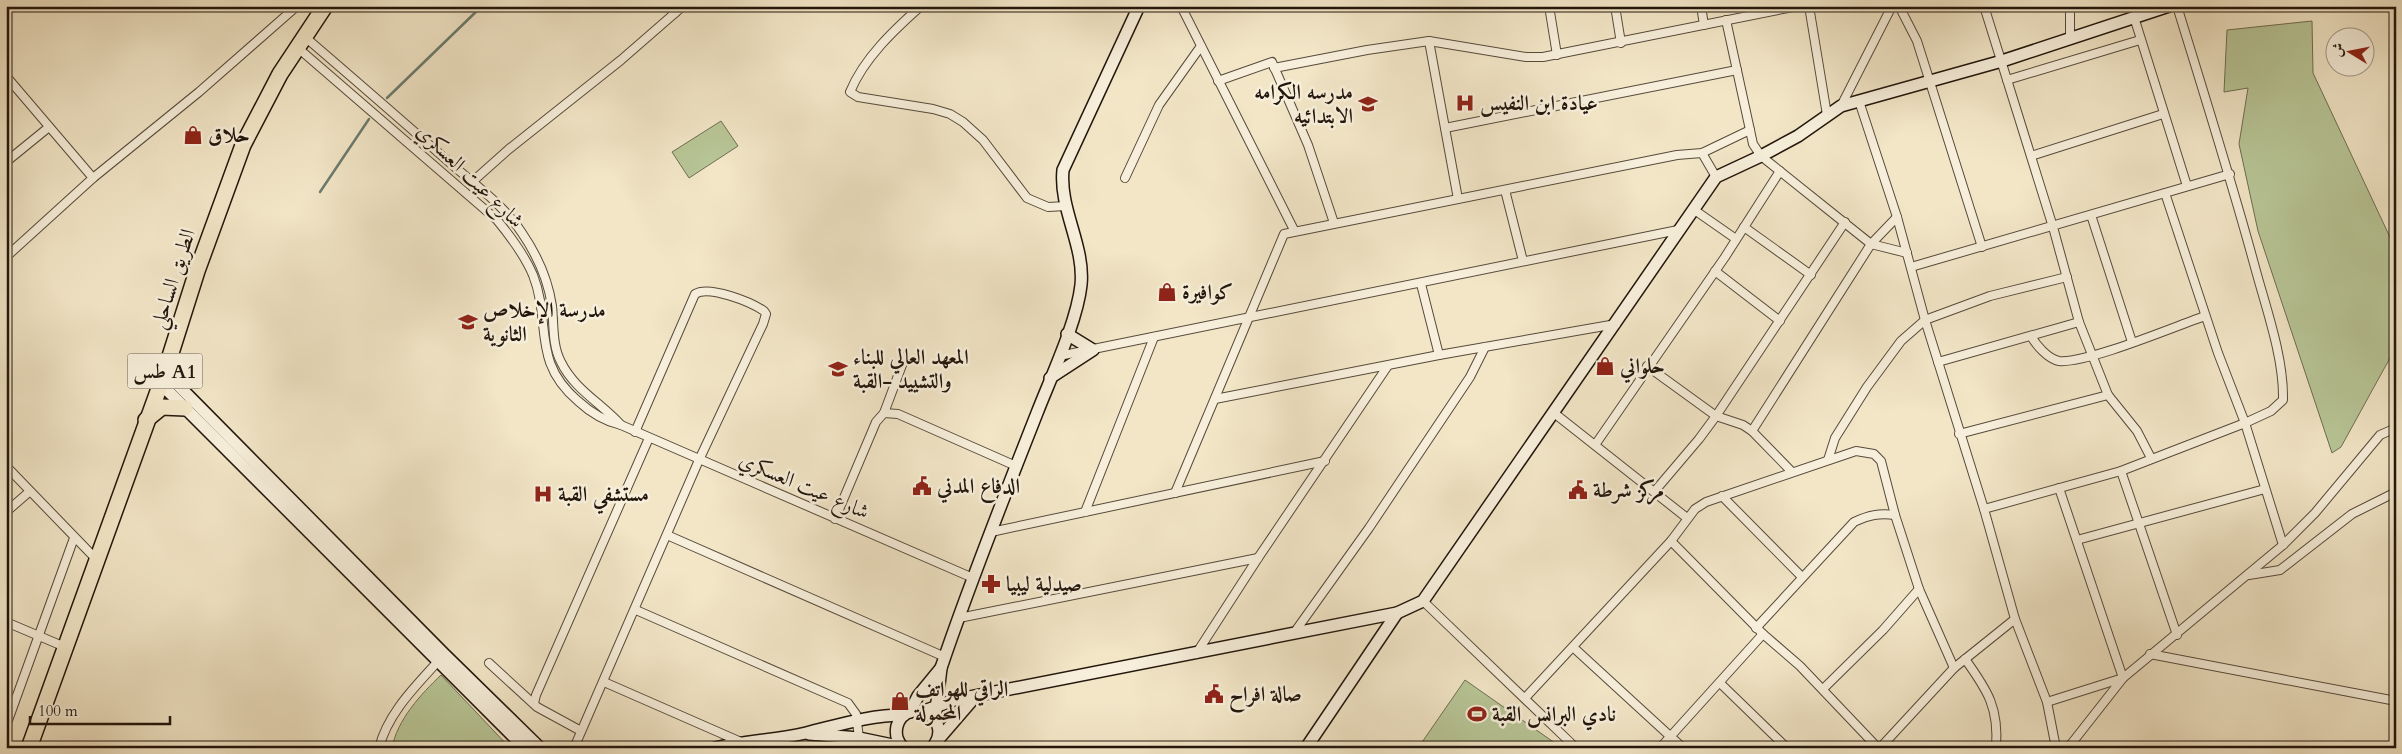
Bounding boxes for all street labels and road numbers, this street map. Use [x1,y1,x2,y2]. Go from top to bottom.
street label: شارع عيت العسكري [408,117,530,237]
street label: الطريق الساحلي [143,225,208,334]
road number: طس A1 [128,354,202,388]
street label: شارع عيت العسكري [733,445,874,529]

